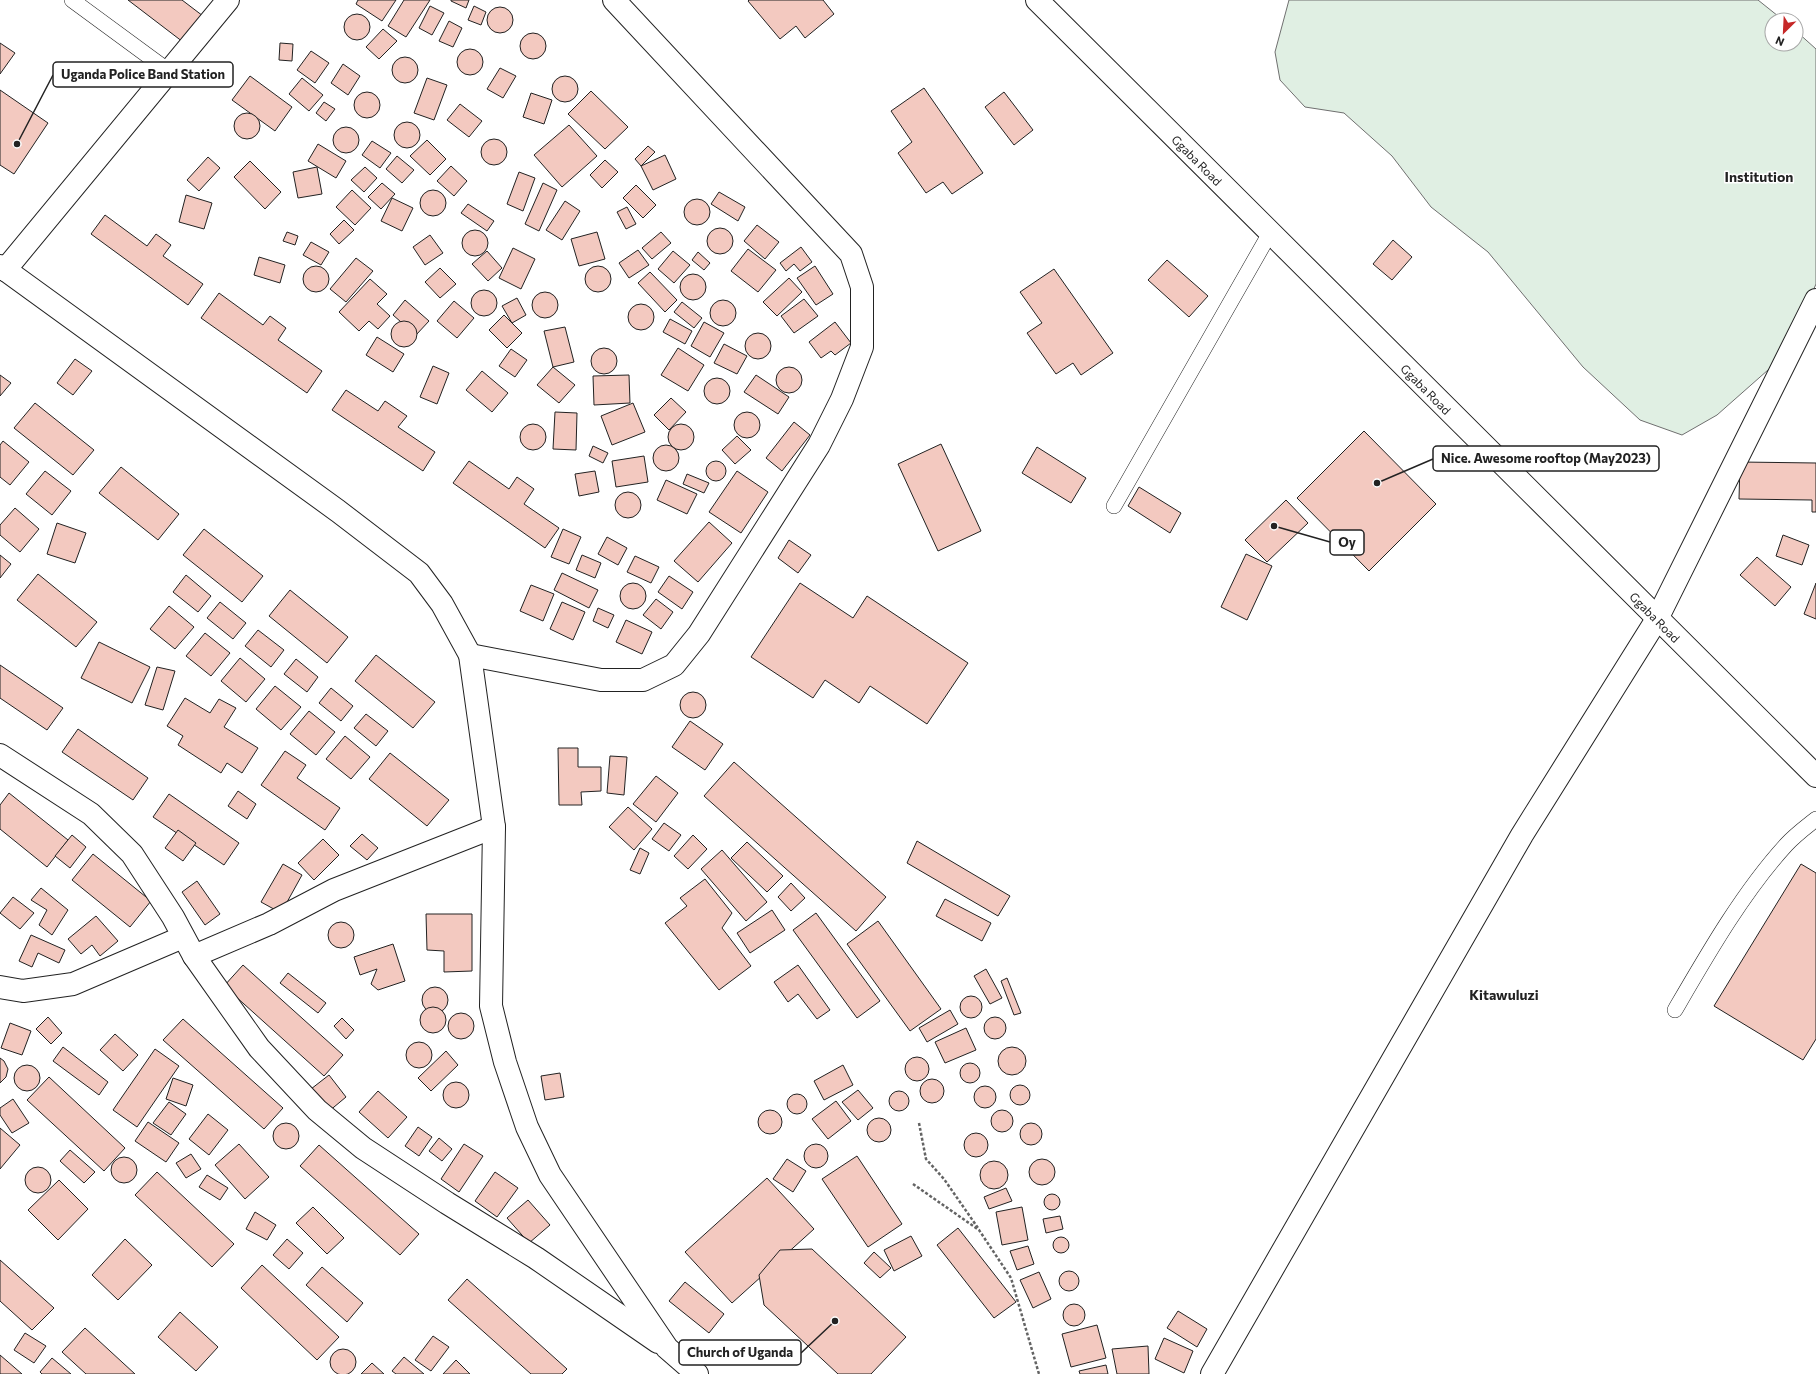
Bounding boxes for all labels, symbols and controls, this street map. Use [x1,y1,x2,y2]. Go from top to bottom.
north arrow [1764,12,1804,52]
text: N [1773,34,1786,49]
callout: Uganda Police Band Station [53,62,233,87]
text: Uganda Police Band Station [61,66,225,82]
street label: Ggaba Road [1169,132,1225,188]
district label: Institution [1725,168,1793,185]
street label: Ggaba Road [1398,361,1454,417]
callout: Nice. Awesome rooftop (May2023) [1433,446,1659,471]
text: Nice. Awesome rooftop (May2023) [1441,450,1651,466]
callout: Oy [1330,530,1364,555]
text: Oy [1338,534,1356,550]
street label: Ggaba Road [1627,589,1683,645]
district label: Kitawuluzi [1469,986,1539,1003]
callout: Church of Uganda [679,1340,801,1365]
text: Church of Uganda [687,1344,793,1360]

